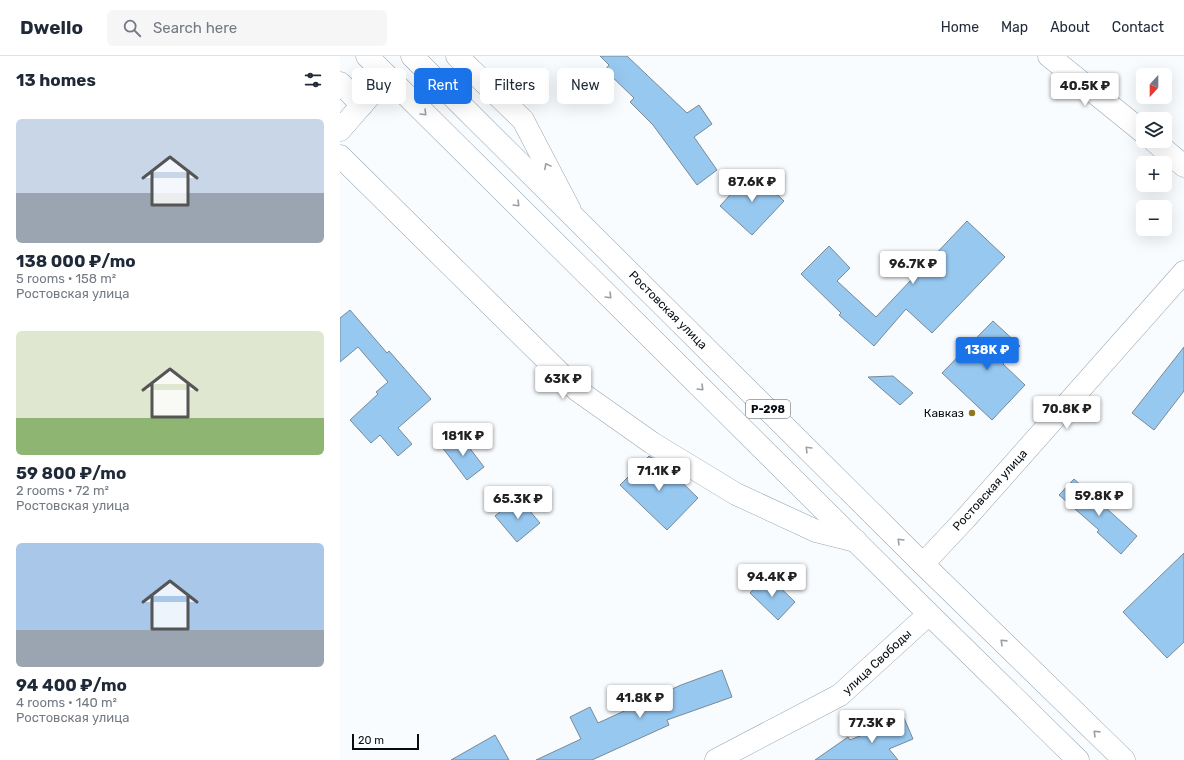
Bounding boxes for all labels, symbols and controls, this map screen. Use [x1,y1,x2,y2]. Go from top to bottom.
search box [107,10,387,46]
text: Dwello [20,16,83,39]
icon: search [121,17,143,39]
text: Search here [153,19,237,37]
text: Home [941,19,979,36]
text: Map [1001,19,1028,36]
text: About [1050,19,1090,36]
text: Contact [1112,19,1164,36]
chip: Buy [352,68,406,104]
chip: Rent [414,68,472,104]
chip: Filters [480,68,549,104]
chip: New [557,68,614,104]
north arrow [1136,68,1172,104]
map controls [1136,68,1172,236]
icon: filters [302,69,324,91]
text: 13 homes [16,70,96,90]
pin: 40.5K ₽ [1048,73,1122,107]
text: 40.5K ₽ [1060,78,1110,93]
one-way arrow [419,108,427,116]
button: layers [1136,112,1172,148]
icon: home [134,145,206,217]
button: + [1136,156,1172,192]
one-way arrow [544,163,551,170]
pin: 87.6K ₽ [715,169,789,203]
text: 87.6K ₽ [728,174,776,189]
one-way arrow [512,200,520,207]
button: − [1136,200,1172,236]
text: 138 000 ₽/mo [16,251,136,271]
pin: 96.7K ₽ [876,251,950,285]
text: 96.7K ₽ [889,256,937,271]
street label: Ростовская улица [626,268,710,352]
text: 5 rooms · 158 m² [16,271,116,286]
text: Ростовская улица [16,286,129,301]
one-way arrow [604,291,612,299]
pin: 138K ₽ [954,337,1020,371]
text: 138K ₽ [965,342,1009,357]
icon: home [134,357,206,429]
pin: 63K ₽ [535,366,591,400]
text: 63K ₽ [544,371,582,386]
one-way arrow [696,383,704,391]
pin: 70.8K ₽ [1030,396,1104,430]
road number: Р-298 [746,400,790,418]
text: 70.8K ₽ [1042,401,1092,416]
place label: Кавказ [924,406,964,420]
marker: Кавказ [967,408,977,418]
pin: 181K ₽ [430,423,496,457]
text: 181K ₽ [442,428,484,443]
street label: Ростовская улица [950,446,1030,534]
one-way arrow [805,447,813,454]
pin: 71.1K ₽ [622,458,696,492]
text: 59 800 ₽/mo [16,463,126,483]
text: 71.1K ₽ [637,463,681,478]
text: 2 rooms · 72 m² [16,483,109,498]
pin: 59.8K ₽ [1062,483,1136,517]
pin: 65.3K ₽ [481,486,555,520]
text: 59.8K ₽ [1074,488,1124,503]
text: 65.3K ₽ [493,491,543,506]
text: Ростовская улица [16,498,129,513]
one-way arrow [897,538,905,546]
pin: 94.4K ₽ [735,564,809,598]
icon: home [134,569,206,641]
text: 94.4K ₽ [747,569,797,584]
street label: улица Свободы [840,627,914,697]
one-way arrow [1000,639,1008,647]
text: 94 400 ₽/mo [16,675,127,695]
pin: 41.8K ₽ [603,685,677,719]
text: 41.8K ₽ [616,690,664,705]
text: 4 rooms · 140 m² [16,695,117,710]
text: Ростовская улица [16,710,129,725]
pin: 77.3K ₽ [835,710,909,744]
text: 77.3K ₽ [848,715,896,730]
one-way arrow [1093,730,1101,738]
scale bar [352,732,419,751]
text: 20 m [358,734,384,747]

